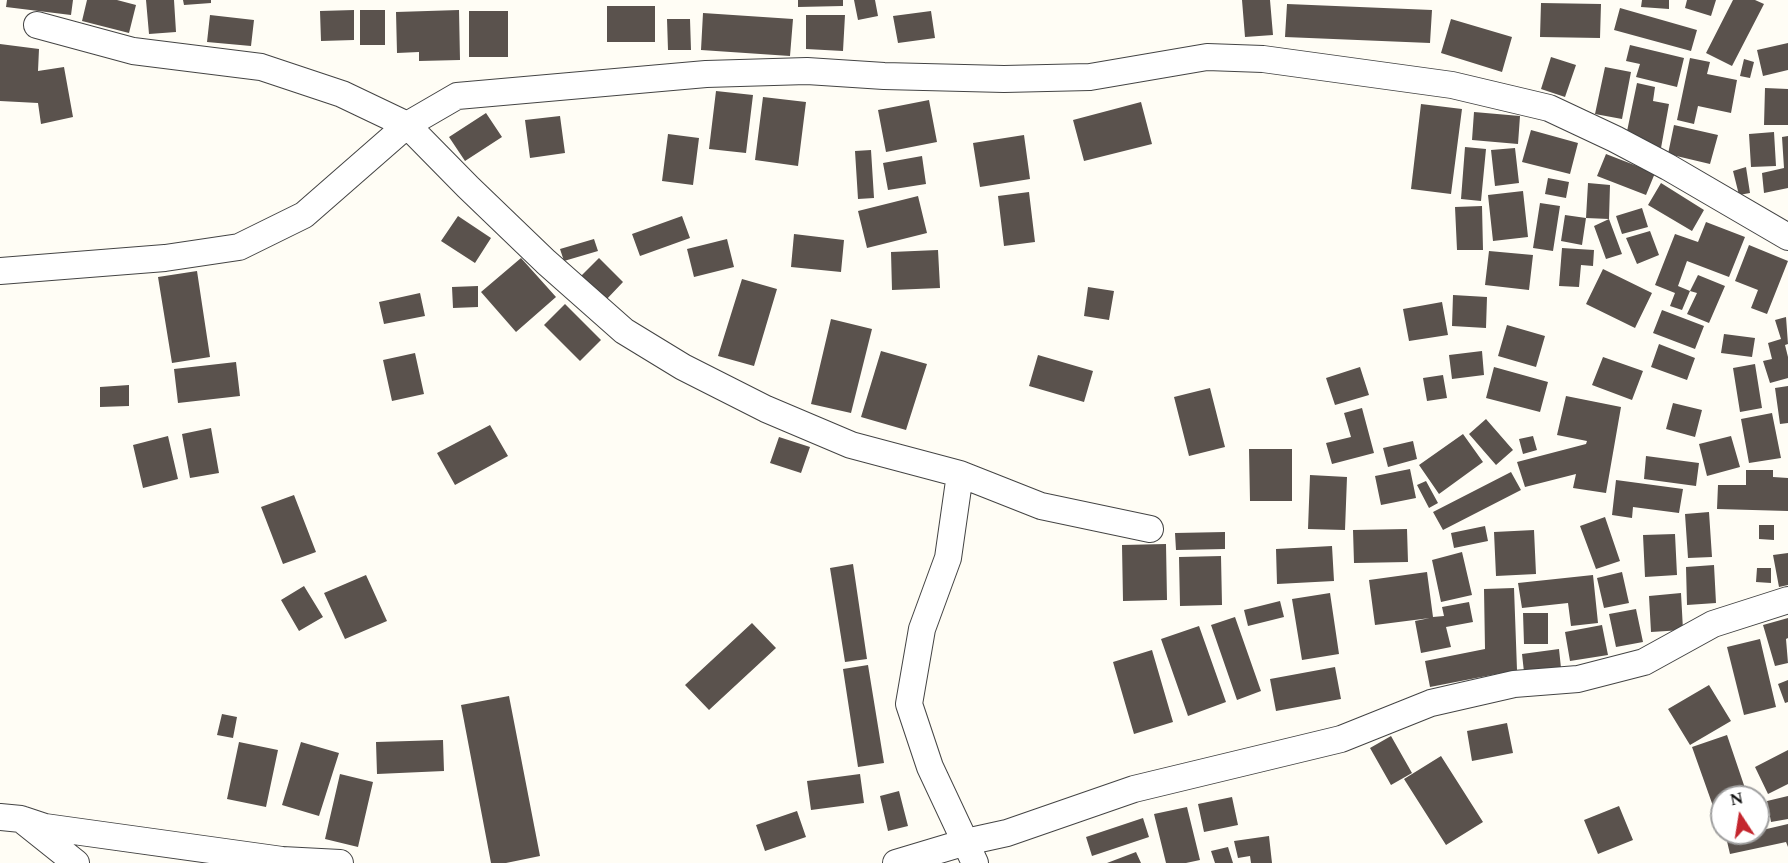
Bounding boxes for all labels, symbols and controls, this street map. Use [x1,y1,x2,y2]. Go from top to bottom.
north arrow [1710,785,1770,845]
text: N [1728,786,1746,812]

